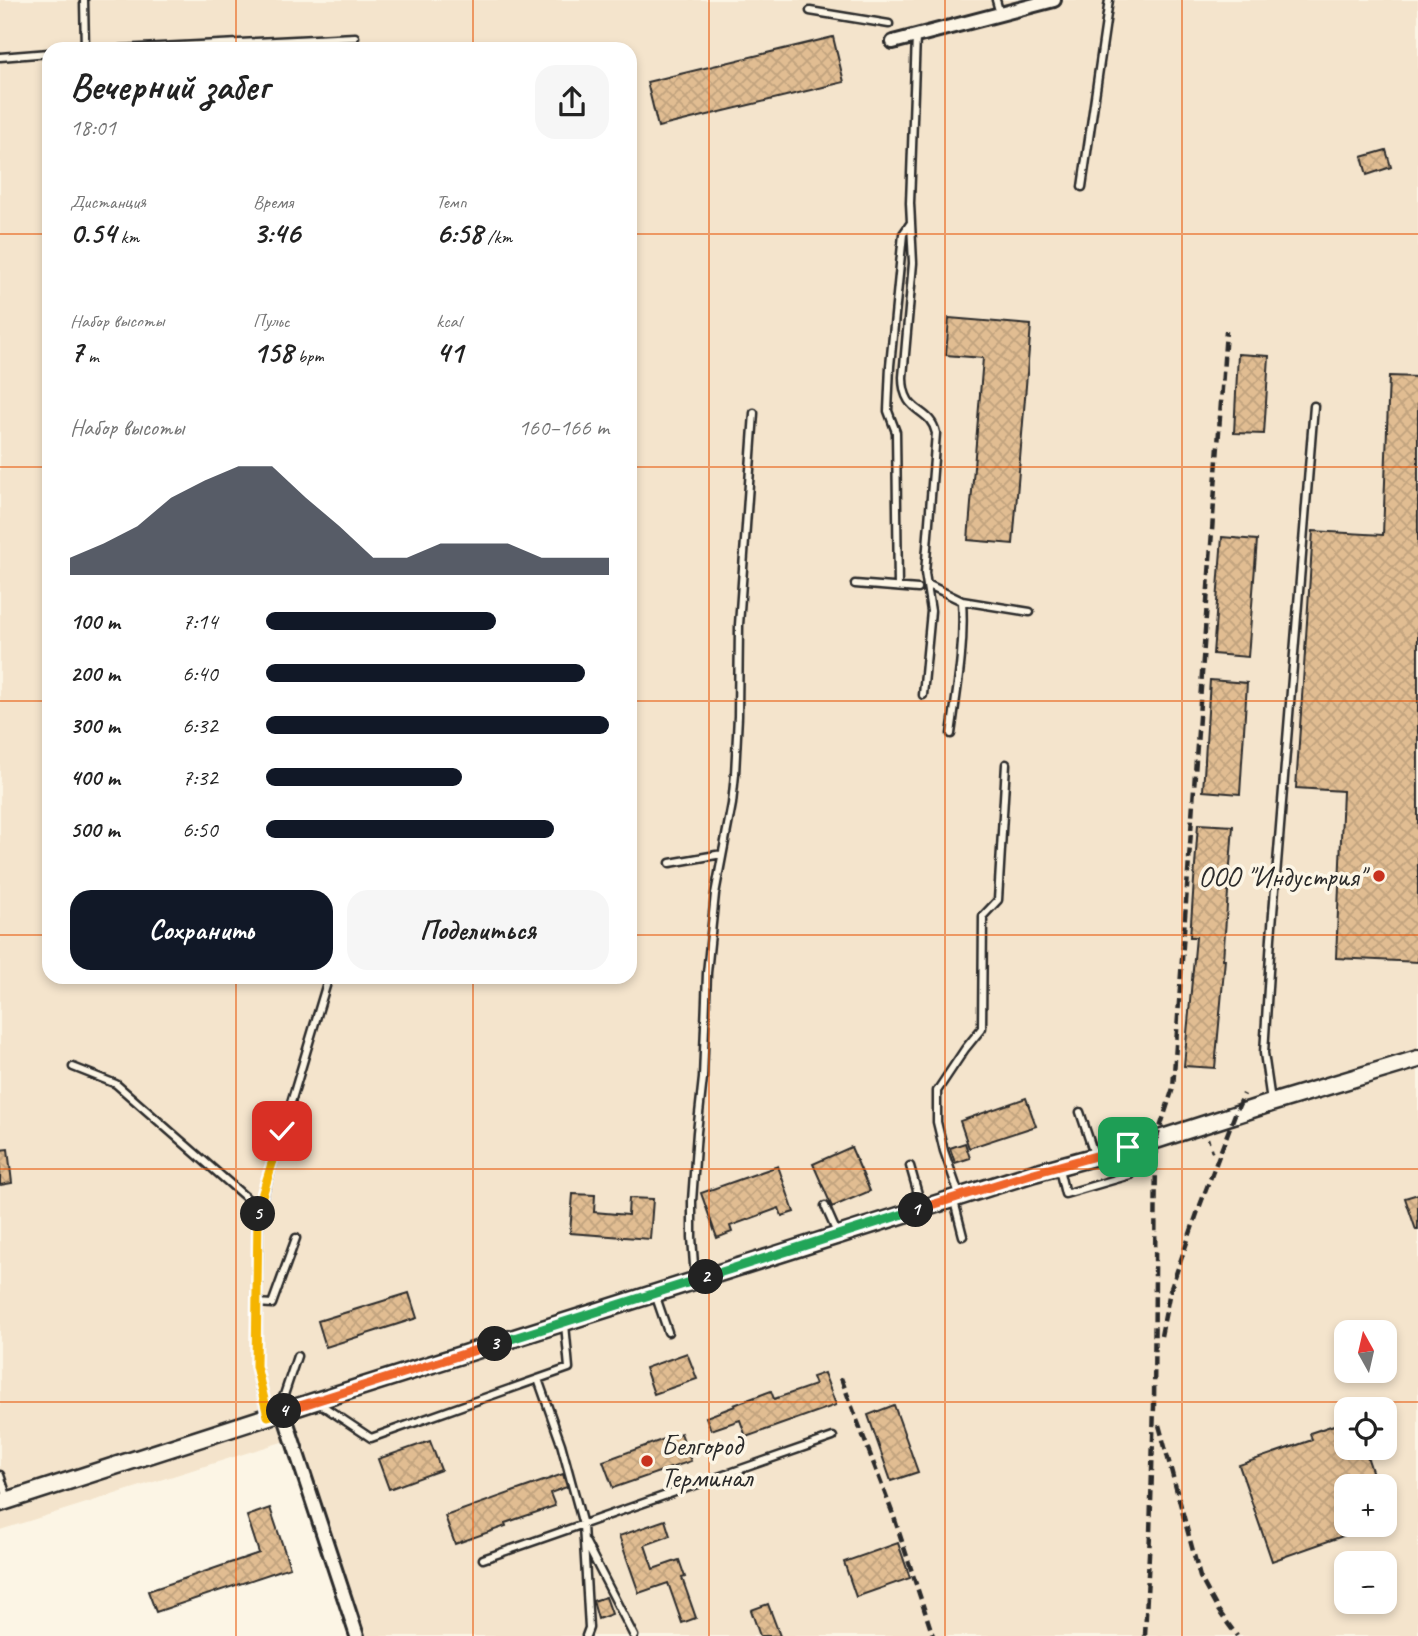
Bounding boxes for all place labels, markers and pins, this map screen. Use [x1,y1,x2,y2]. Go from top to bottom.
place label: ООО "Индустрия" [1198,859,1370,894]
marker: ООО "Индустрия" [1371,868,1387,884]
pin [252,1101,312,1161]
pin [1098,1117,1158,1177]
pin: 1 [898,1192,934,1228]
pin: 5 [240,1196,276,1232]
pin: 2 [688,1260,724,1294]
pin: 3 [477,1326,512,1362]
pin: 4 [266,1394,302,1428]
place label: Белгород Терминал [661,1428,754,1495]
marker: Белгород Терминал [639,1453,655,1469]

